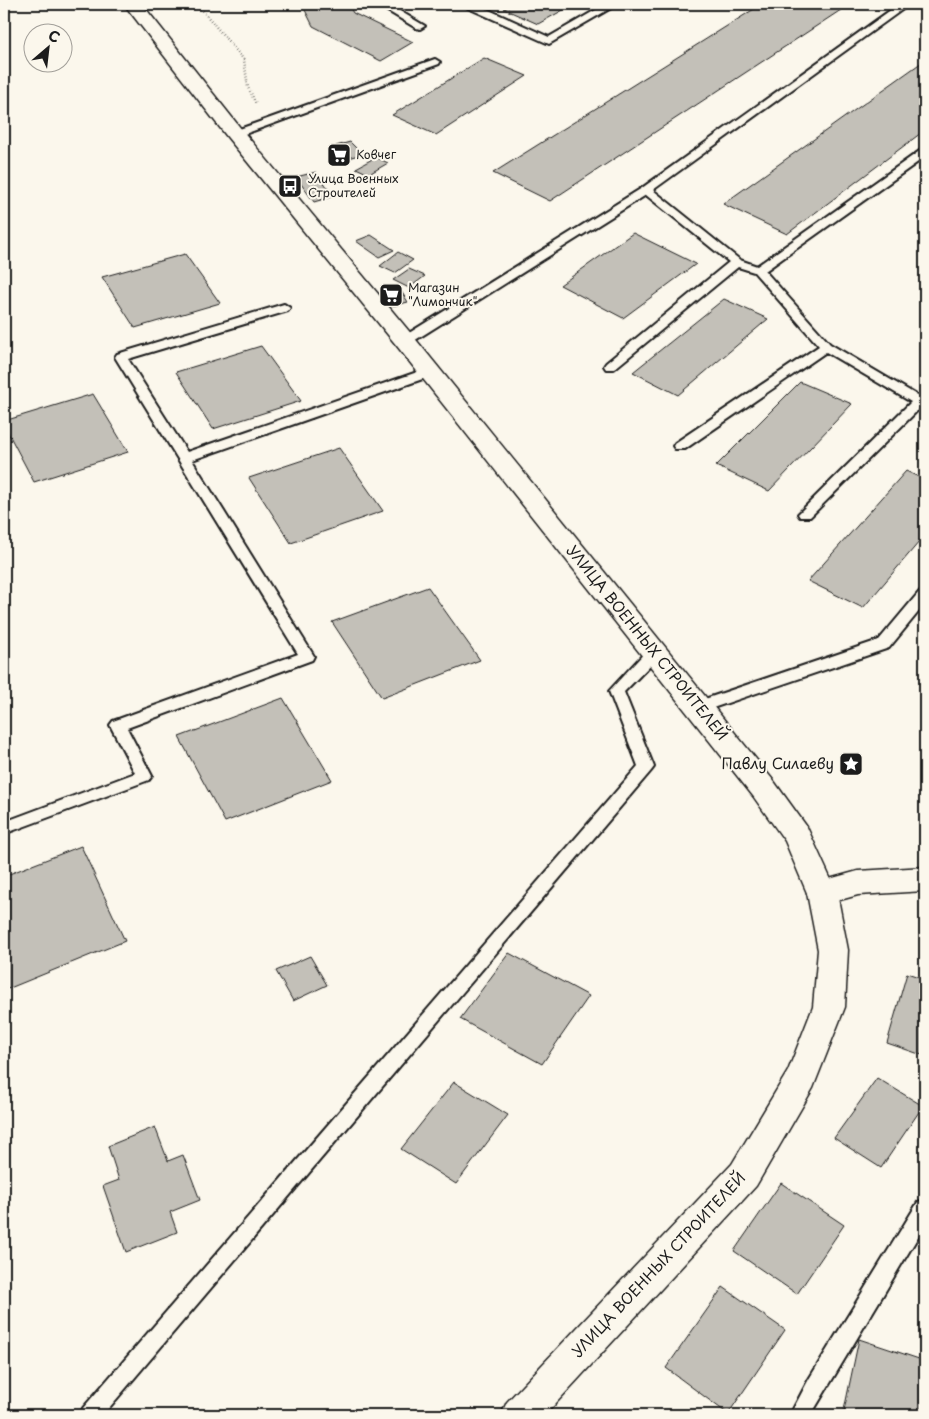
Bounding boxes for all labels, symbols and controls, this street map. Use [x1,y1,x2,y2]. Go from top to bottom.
north arrow [22,22,72,72]
text: С [45,24,64,48]
supermarket icon: Ковчег [326,142,352,168]
place label: Ковчег [356,145,397,163]
place label: Улица Военных Строителей [308,169,398,201]
bus stop icon: Улица Военных Строителей [277,173,303,199]
place label: Магазин "Лимончик" [408,278,478,310]
supermarket icon: Магазин "Лимончик" [378,282,404,308]
street label: УЛИЦА ВОЕННЫХ СТРОИТЕЛЕЙ [562,539,734,745]
place label: Павлу Силаеву [722,751,834,774]
place icon: Павлу Силаеву [838,751,864,777]
street label: УЛИЦА ВОЕННЫХ СТРОИТЕЛЕЙ [566,1166,750,1362]

